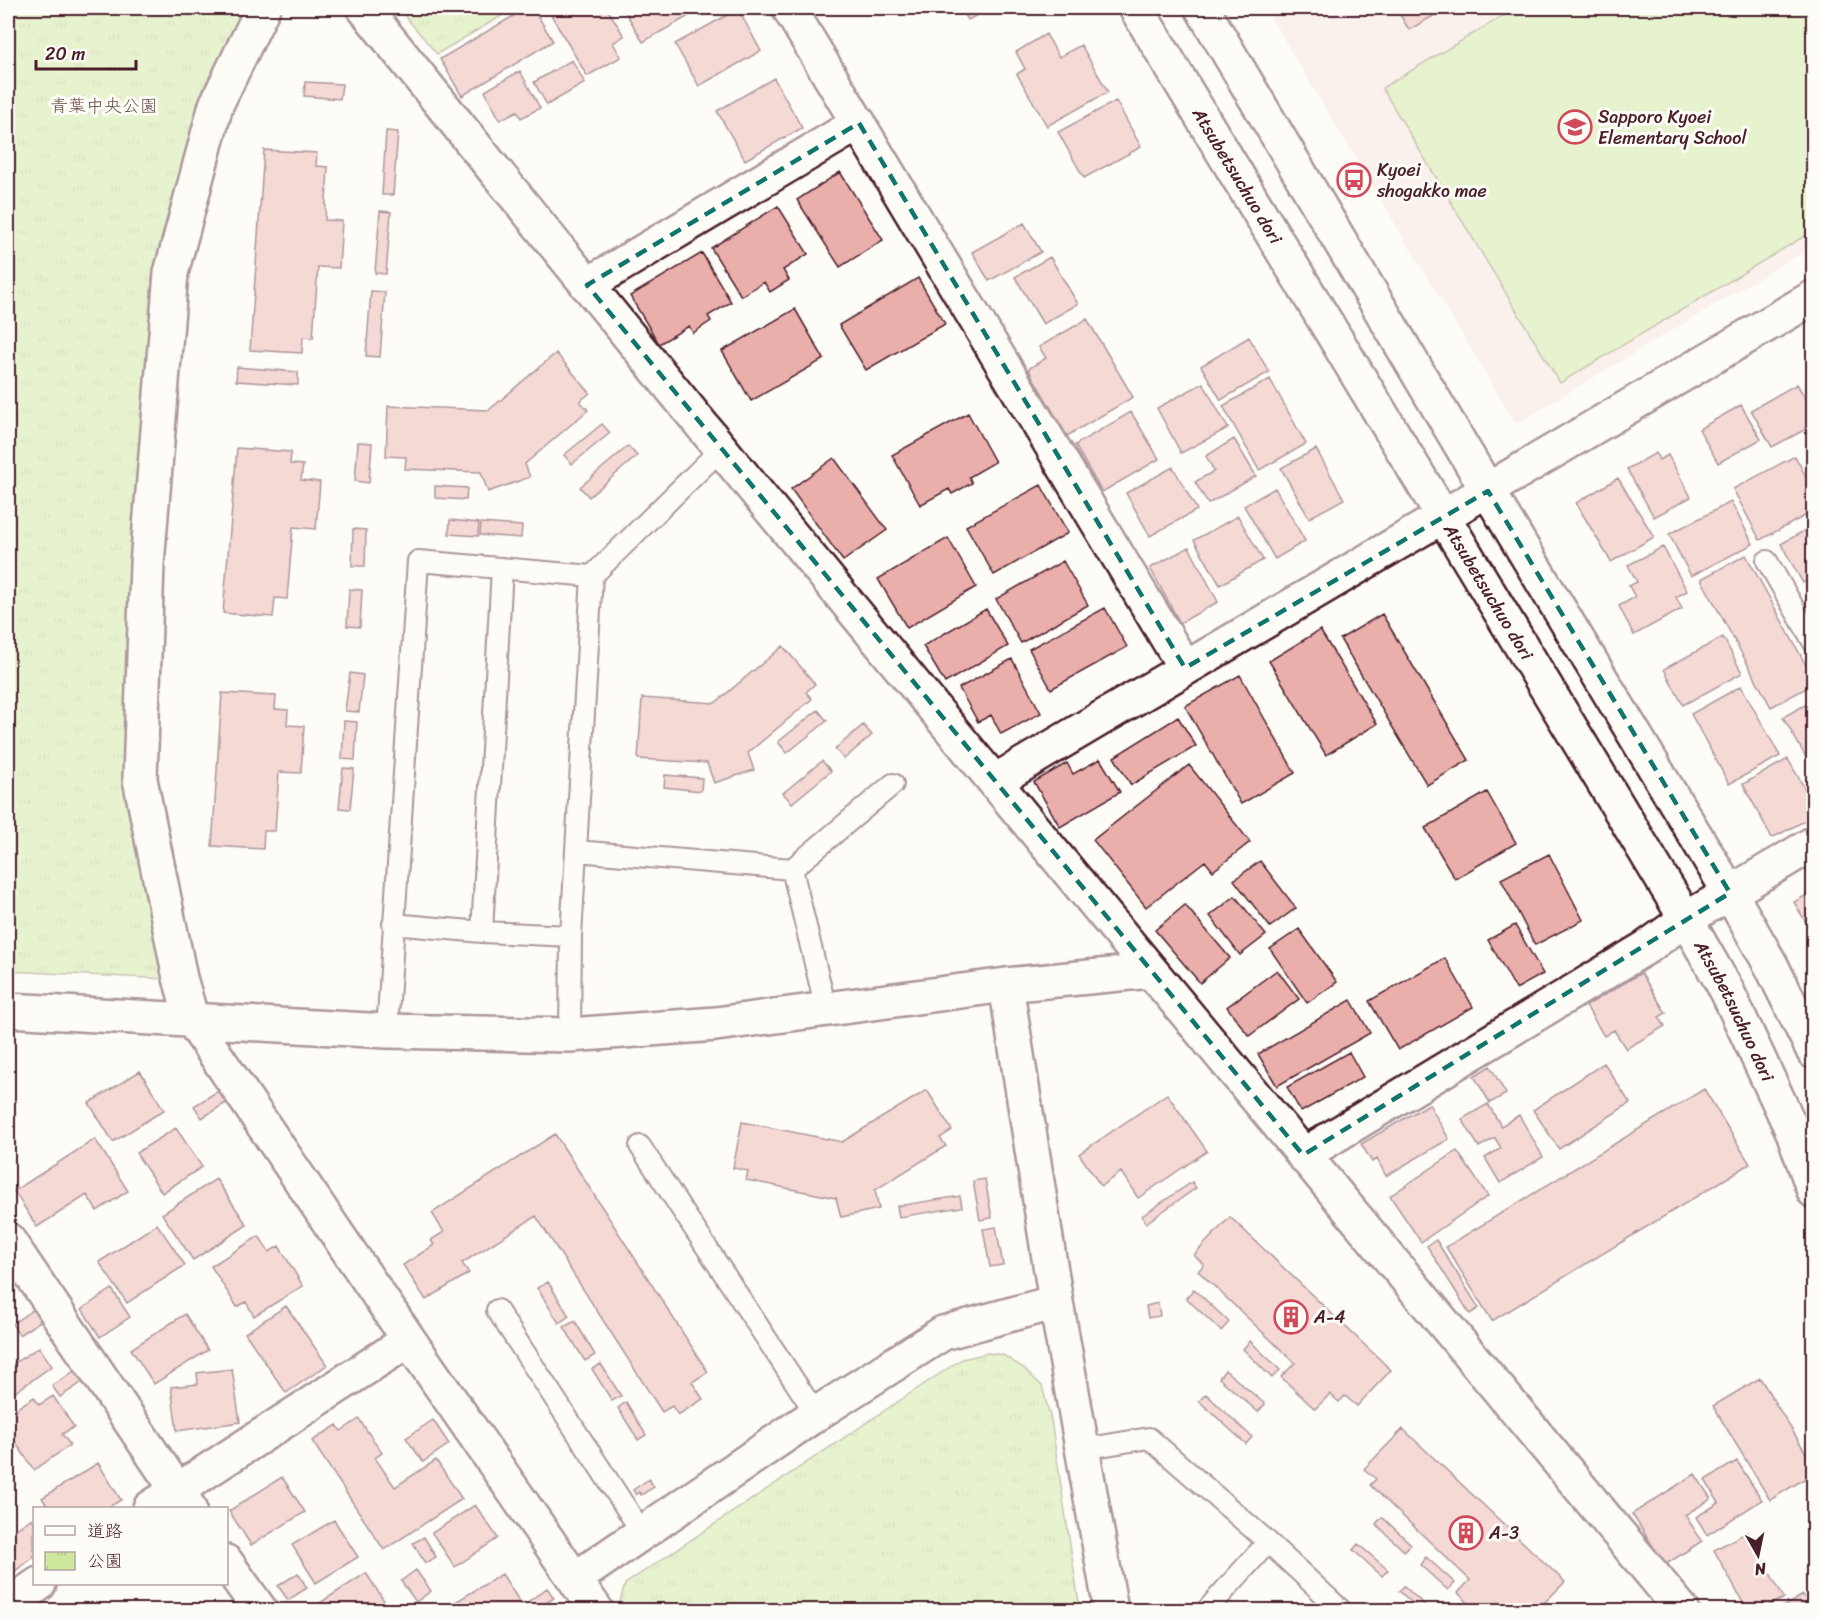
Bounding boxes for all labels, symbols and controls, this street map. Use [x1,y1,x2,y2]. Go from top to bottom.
scale bar [36,33,136,71]
text: 20 m [45,38,85,70]
park label: 青葉中央公園 [50,90,158,122]
street label: Atsubetsuchuo dori [1183,100,1292,251]
place label: Sapporo Kyoei Elementary School [1598,101,1747,154]
school or university icon: Sapporo Kyoei Elementary School [1557,109,1593,145]
place label: Kyoei shogakko mae [1376,154,1487,207]
bus stop icon: Kyoei shogakko mae [1336,162,1372,198]
street label: Atsubetsuchuo dori [1434,516,1543,667]
street label: Atsubetsuchuo dori [1685,933,1784,1088]
building icon: A-4 [1273,1299,1309,1335]
place label: A-4 [1313,1301,1345,1333]
legend [33,1507,228,1585]
text: 道路 [87,1515,123,1547]
building icon: A-3 [1448,1515,1484,1551]
place label: A-3 [1488,1517,1519,1549]
north arrow [1728,1525,1788,1585]
text: 公園 [87,1545,123,1577]
text: N [1752,1554,1769,1585]

